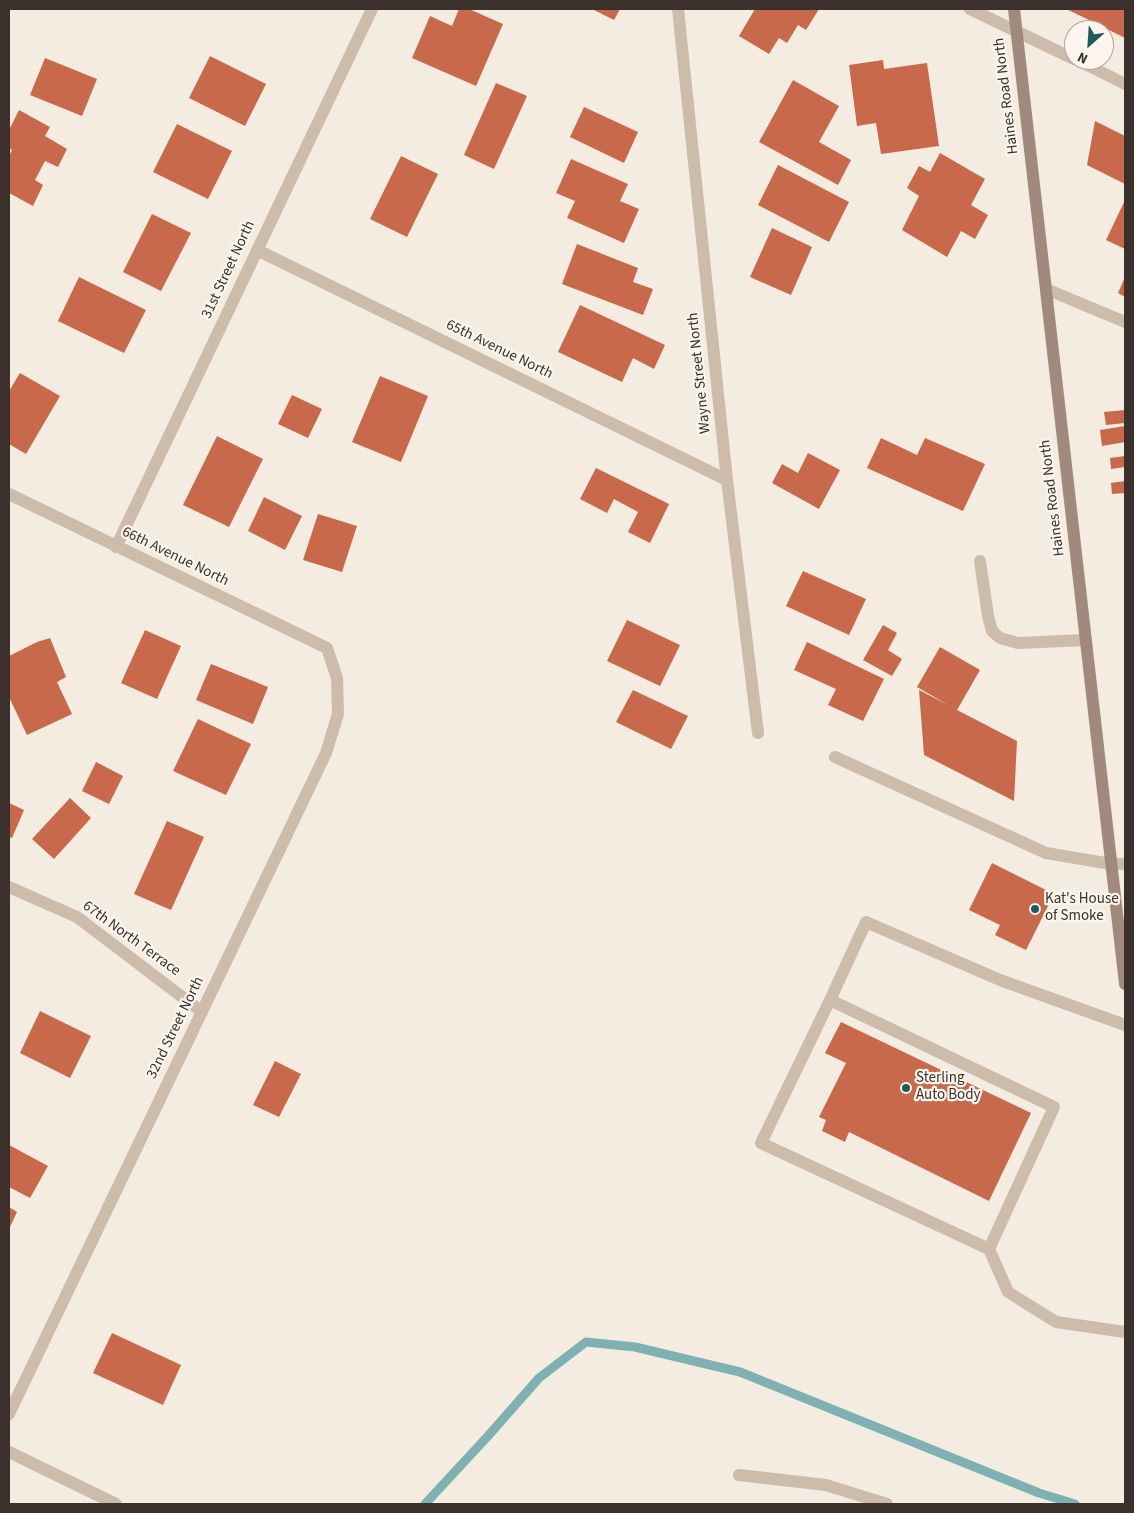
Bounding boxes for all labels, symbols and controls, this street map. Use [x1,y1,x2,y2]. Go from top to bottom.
north arrow [1064,20,1114,70]
street label: Haines Road North [991,37,1023,155]
text: N [1074,47,1091,69]
street label: 31st Street North [198,218,260,322]
street label: Wayne Street North [685,312,715,434]
street label: 65th Avenue North [443,316,555,384]
street label: Haines Road North [1037,439,1069,557]
street label: 66th Avenue North [119,523,231,591]
place label: Kat's House of Smoke [1045,891,1119,926]
street label: 67th North Terrace [79,897,183,981]
marker: Kat's House of Smoke [1029,903,1041,915]
street label: 32nd Street North [144,974,208,1082]
place label: Sterling Auto Body [916,1070,980,1105]
marker: Sterling Auto Body [900,1082,912,1094]

